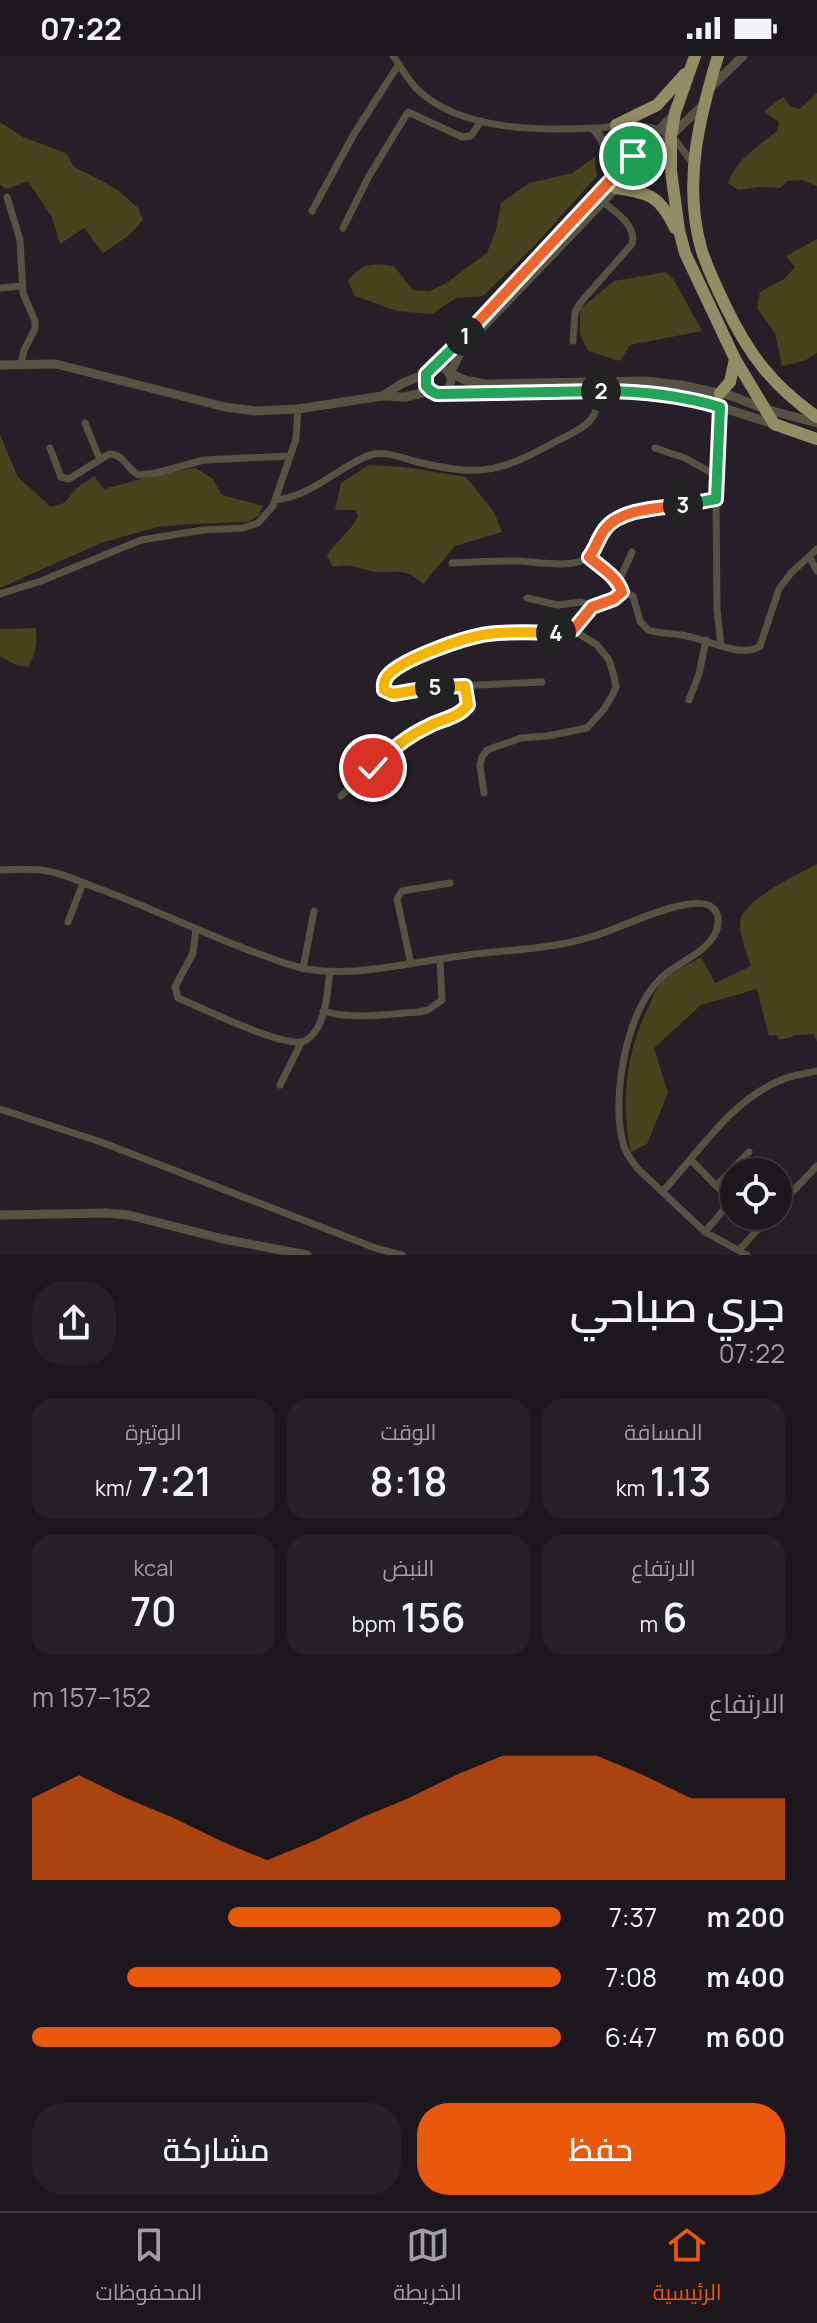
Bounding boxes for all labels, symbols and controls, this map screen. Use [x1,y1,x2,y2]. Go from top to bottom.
text: 07:22 [40,8,122,49]
pin [599,122,667,190]
icon: arrive [611,134,655,178]
pin: 1 [445,316,485,356]
text: 1 [460,321,470,351]
pin: 2 [581,371,621,411]
text: 2 [594,376,608,406]
pin: 3 [663,485,703,525]
text: 3 [677,490,689,520]
pin: 4 [536,613,576,653]
text: 4 [549,618,563,648]
pin: 5 [415,667,455,707]
text: 5 [429,672,441,702]
pin [339,734,407,802]
icon: check [351,746,395,790]
map controls [720,1158,792,1230]
button: locate [720,1158,792,1230]
text: جري صباحي [570,1275,785,1335]
button: share [32,1281,116,1365]
text: 07:22 [719,1335,785,1371]
text: الوتيرة [125,1417,182,1447]
text: الوقت [380,1417,437,1447]
text: المسافة [624,1417,703,1447]
text: 7:21 [138,1453,212,1508]
text: 8:18 [369,1453,448,1508]
text: 1.13 [650,1453,711,1508]
text: /km [95,1473,138,1503]
text: km [616,1473,650,1503]
text: kcal [133,1553,174,1583]
text: النبض [383,1553,434,1583]
text: الارتفاع [631,1553,696,1583]
text: 70 [130,1583,177,1638]
text: 156 [401,1589,466,1644]
text: 6 [663,1589,687,1644]
text: bpm [351,1609,401,1639]
text: m [640,1609,663,1639]
text: 152–157 m [32,1679,151,1715]
text: الارتفاع [709,1685,785,1721]
text: 7:37 [609,1899,657,1935]
text: 200 m [707,1899,785,1935]
text: 7:08 [605,1959,657,1995]
text: 400 m [706,1959,785,1995]
text: 6:47 [605,2019,657,2055]
text: 600 m [706,2019,785,2055]
button: مشاركة [32,2103,401,2195]
button: حفظ [417,2103,785,2195]
tab: المحفوظات [95,2223,202,2313]
tab: الخريطة [393,2223,462,2313]
tab: الرئيسية [653,2223,722,2313]

